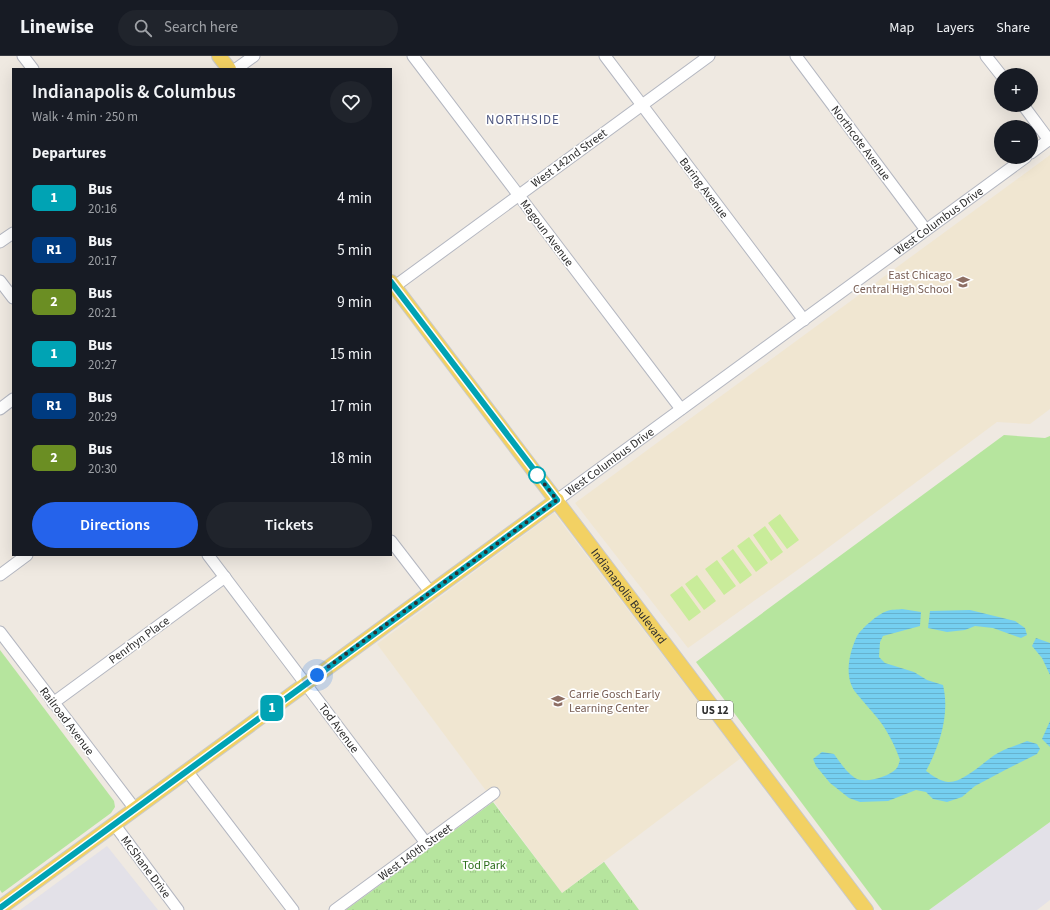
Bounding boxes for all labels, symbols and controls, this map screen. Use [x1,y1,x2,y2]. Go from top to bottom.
search box [118,10,398,46]
text: Linewise [20,14,94,41]
icon: search [132,17,154,39]
text: Search here [164,17,238,38]
text: Map [889,18,914,38]
text: Layers [936,18,974,38]
text: Share [996,18,1030,38]
map controls [994,68,1038,164]
button: + [994,68,1038,112]
text: Indianapolis & Columbus [32,79,236,106]
button: heart [330,81,372,123]
street label: Northcote Avenue [827,102,894,184]
text: Walk · 4 min · 250 m [32,108,138,126]
district label: NORTHSIDE [486,111,560,129]
button: − [994,120,1038,164]
street label: West 142nd Street [528,125,611,192]
text: Departures [32,143,106,164]
street label: Baring Avenue [675,154,732,222]
text: Bus [88,179,112,200]
street label: West Columbus Drive [891,183,987,259]
text: 1 [50,188,58,208]
text: 4 min [337,188,372,209]
street label: Magoun Avenue [516,196,577,270]
text: 20:16 [88,200,117,218]
text: Bus [88,231,112,252]
text: R1 [46,240,62,260]
text: 5 min [337,240,372,261]
text: 20:17 [88,252,117,270]
place label: East Chicago Central High School [853,267,952,298]
school or university icon: East Chicago Central High School [955,274,971,290]
text: Bus [88,283,112,304]
text: 2 [50,292,58,312]
text: 9 min [337,292,372,313]
text: 20:21 [88,304,117,322]
text: Bus [88,335,112,356]
text: 1 [50,344,58,364]
text: 15 min [330,344,372,365]
text: 20:27 [88,356,117,374]
text: Bus [88,387,112,408]
text: R1 [46,396,62,416]
text: 17 min [330,396,372,417]
text: 20:29 [88,408,117,426]
street label: West Columbus Drive [562,424,658,500]
text: Bus [88,439,112,460]
text: 2 [50,448,58,468]
text: 18 min [330,448,372,469]
text: 20:30 [88,460,117,478]
unlabelled marker [528,466,546,484]
button: Directions [32,502,198,548]
button: Tickets [206,502,372,548]
street label: Indianapolis Boulevard [586,545,670,648]
street label: Penrhyn Place [105,613,173,668]
your location [307,665,327,685]
street label: Railroad Avenue [35,684,98,759]
place label: Carrie Gosch Early Learning Center [569,686,660,717]
school or university icon: Carrie Gosch Early Learning Center [550,693,566,709]
line badge: 1 [259,695,285,721]
text: 1 [268,698,276,718]
street label: Tod Avenue [314,700,363,757]
road number: US 12 [697,701,733,719]
street label: West 140th Street [375,820,456,885]
street label: McShane Drive [117,833,175,902]
park label: Tod Park [462,857,506,874]

